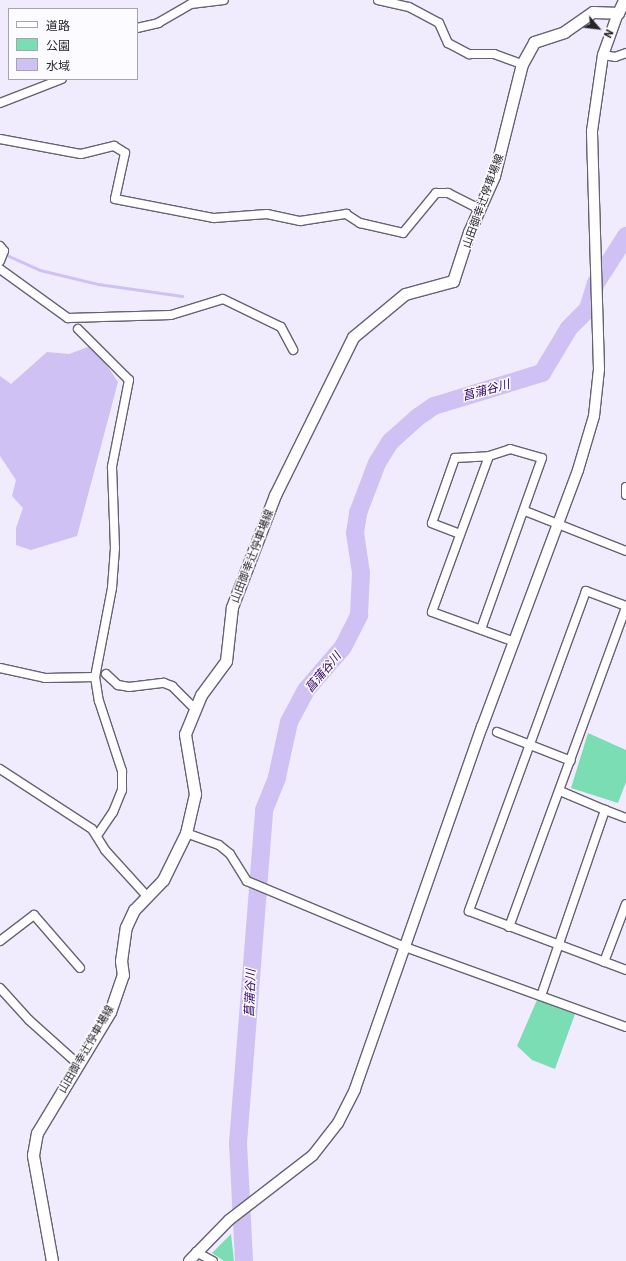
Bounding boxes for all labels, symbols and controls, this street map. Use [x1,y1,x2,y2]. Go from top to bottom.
legend [8,8,138,80]
north arrow [578,8,618,48]
text: 道路 [46,18,70,33]
text: N [601,27,617,40]
text: 公園 [46,38,70,53]
text: 水域 [46,58,70,73]
street label: 山田御幸辻停車場線 [460,152,506,250]
water label: 菖蒲谷川 [461,377,511,403]
street label: 山田御幸辻停車場線 [228,507,276,605]
water label: 菖蒲谷川 [302,649,344,695]
water label: 菖蒲谷川 [242,969,258,1017]
street label: 山田御幸辻停車場線 [56,1003,116,1095]

